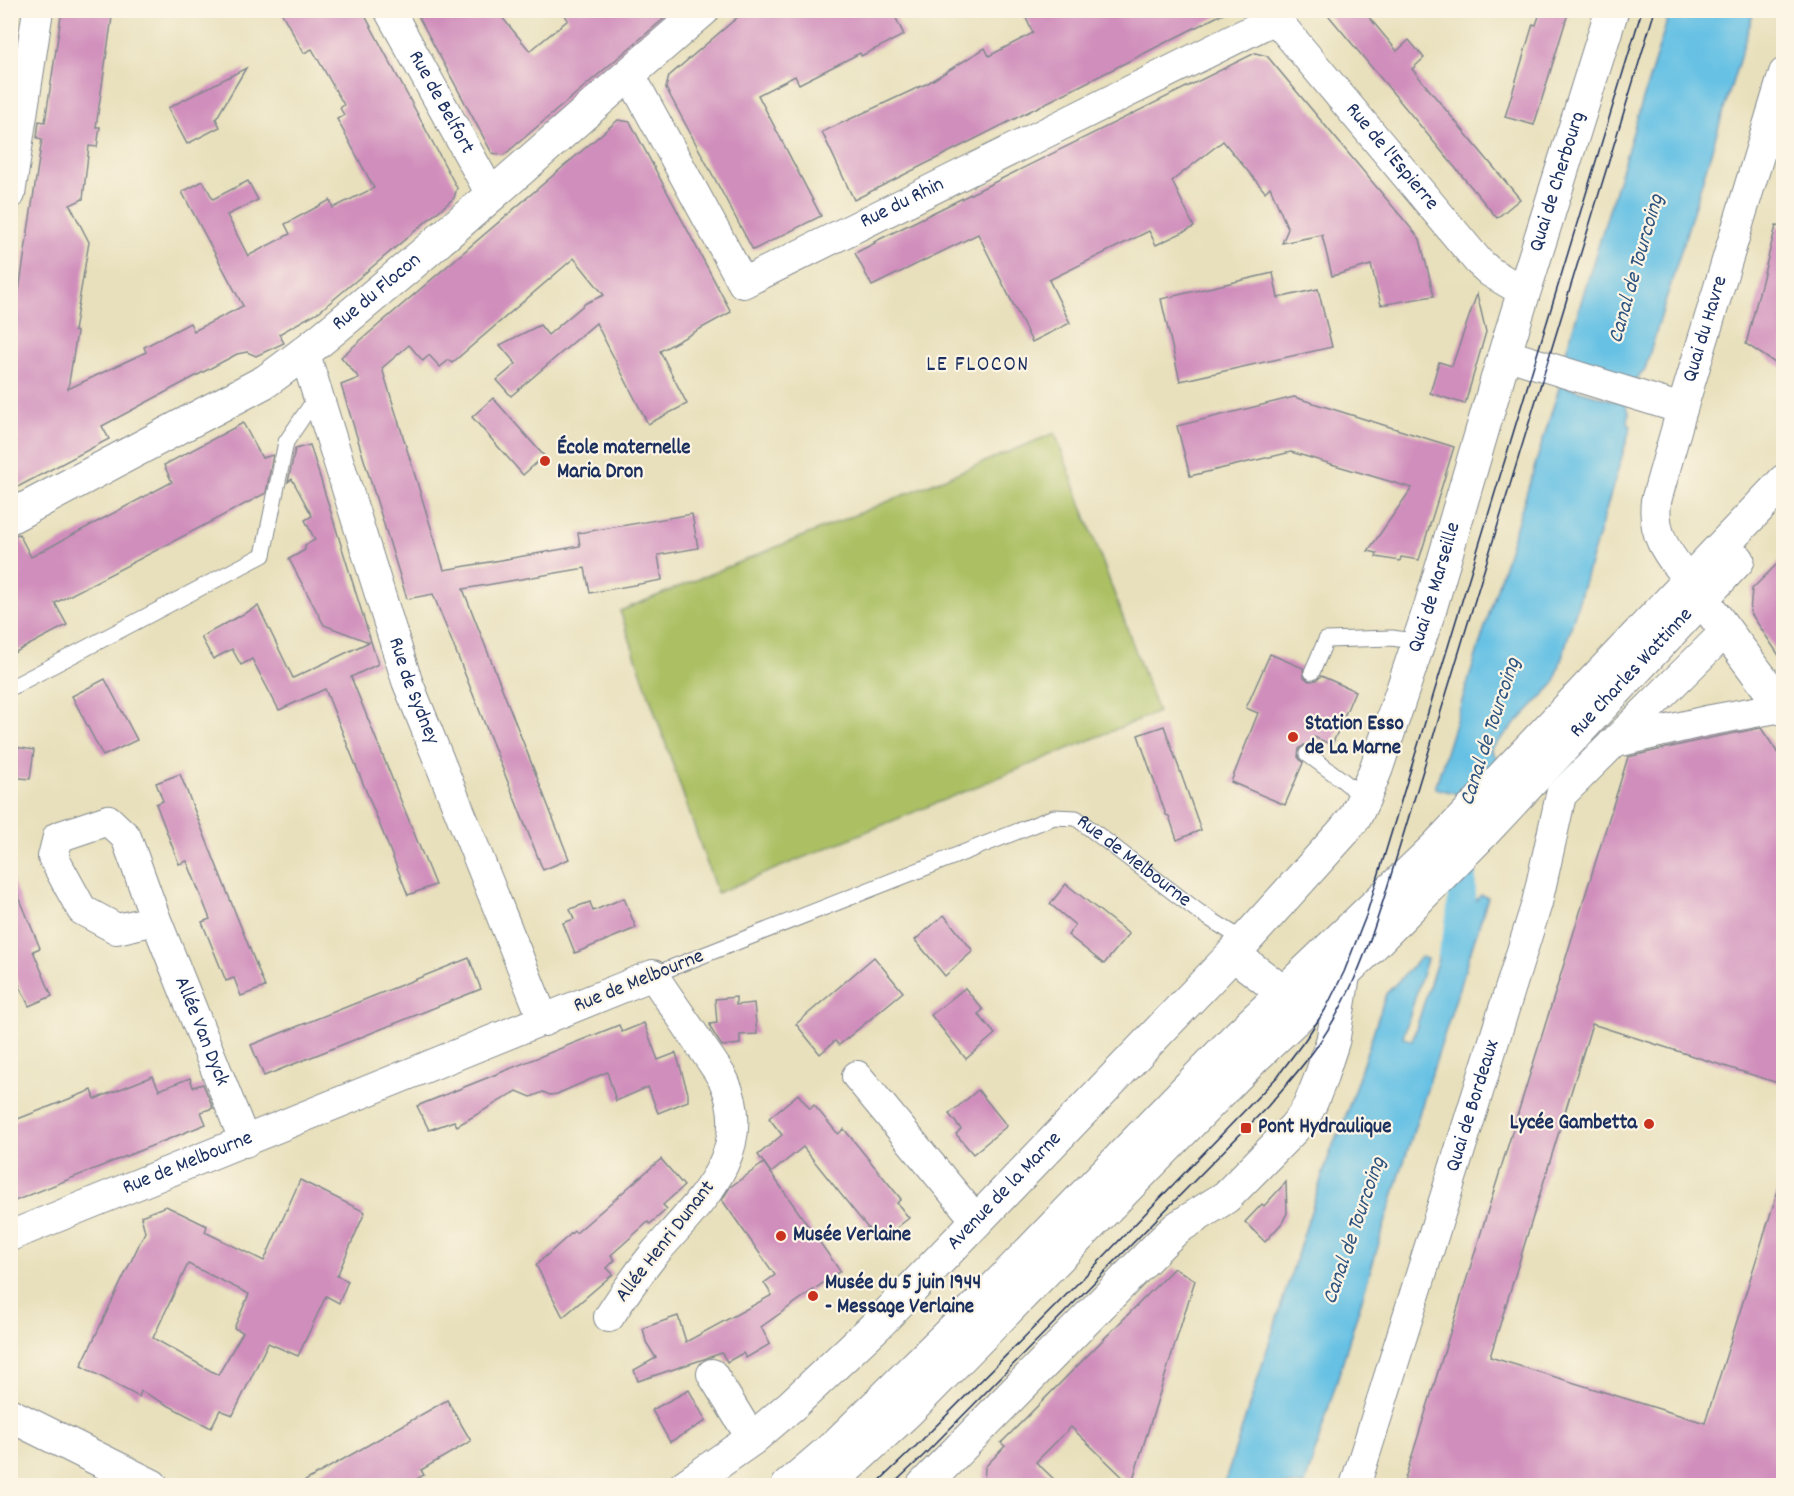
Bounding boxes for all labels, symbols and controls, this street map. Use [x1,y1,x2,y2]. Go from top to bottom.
street label: Rue de Belfort [400,46,481,160]
street label: Rue de l'Espierre [1337,97,1445,218]
street label: Quai de Cherbourg [1522,108,1594,256]
street label: Rue du Rhin [855,170,950,237]
water label: Canal de Tourcoing [1601,190,1673,347]
street label: Rue du Flocon [326,246,428,339]
street label: Quai du Havre [1676,272,1737,386]
district label: LE FLOCON [926,350,1030,381]
place label: École maternelle Maria Dron [557,434,691,488]
marker: École maternelle Maria Dron [538,454,552,468]
street label: Quai de Marseille [1401,519,1469,657]
street label: Rue Charles Wattinne [1563,602,1701,745]
street label: Rue de Sydney [379,634,446,750]
water label: Canal de Tourcoing [1453,653,1530,810]
place label: Station Esso de La Marne [1305,710,1404,764]
marker: Station Esso de La Marne [1286,730,1300,744]
street label: Rue de Melbourne [1069,808,1197,916]
street label: Rue de Melbourne [569,942,709,1022]
street label: Allée Van Dyck [165,972,236,1091]
street label: Quai de Bordeaux [1439,1036,1508,1176]
place label: Lycée Gambetta [1510,1109,1638,1139]
place label: Pont Hydraulique [1258,1113,1391,1143]
marker: Lycée Gambetta [1642,1117,1656,1131]
marker: Pont Hydraulique [1239,1121,1253,1135]
street label: Rue de Melbourne [118,1124,258,1204]
street label: Avenue de la Marne [941,1125,1069,1258]
water label: Canal de Tourcoing [1315,1152,1395,1309]
street label: Allée Henri Dunant [609,1174,723,1309]
place label: Musée Verlaine [793,1221,911,1251]
marker: Musée Verlaine [774,1229,788,1243]
place label: Musée du 5 juin 1944 - Message Verlaine [825,1269,981,1323]
marker: Musée du 5 juin 1944 - Message Verlaine [806,1289,820,1303]

